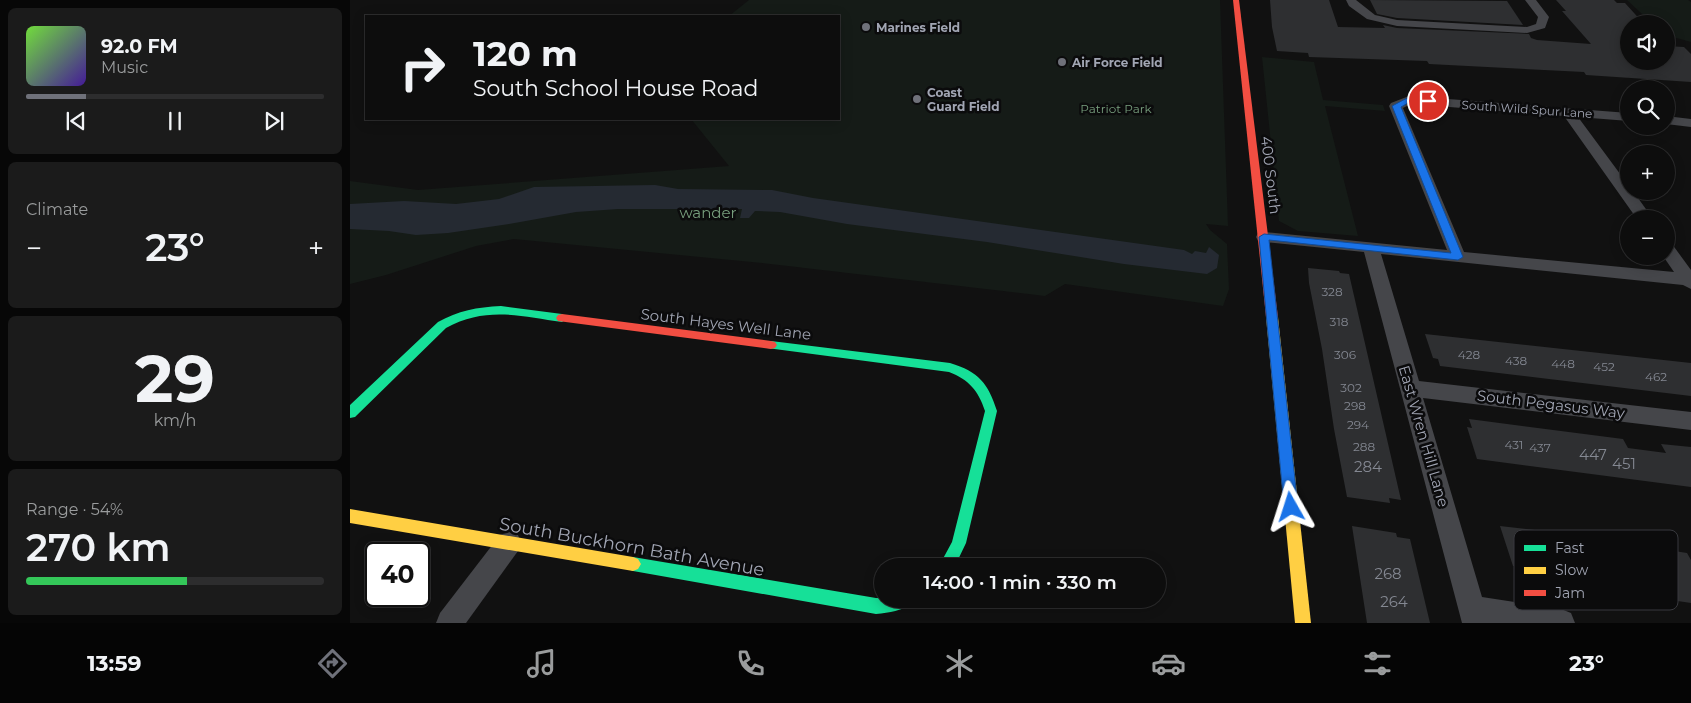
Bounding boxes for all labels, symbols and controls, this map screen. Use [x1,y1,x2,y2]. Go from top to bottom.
map controls [1620,15,1675,265]
button: sound [1620,15,1675,70]
place label: Marines Field [876,20,960,35]
marker: Marines Field [860,21,872,33]
text: 120 m [473,32,578,75]
text: 92.0 FM [101,35,178,58]
icon: right [390,35,455,100]
place label: Air Force Field [1071,55,1163,70]
marker: Air Force Field [1056,56,1068,68]
text: Music [101,58,148,77]
text: South School House Road [473,75,758,102]
pin [1407,80,1449,122]
button: search [1620,80,1675,135]
place label: Coast Guard Field [927,85,999,114]
icon: arrive [1414,87,1442,115]
marker: Coast Guard Field [911,93,923,105]
street label: South Wild Spur Lane [1461,97,1593,121]
park label: Patriot Park [1080,101,1152,116]
icon: previous [62,107,90,135]
icon: pause [161,107,189,135]
icon: next [260,107,288,135]
street label: 400 South [1257,135,1285,215]
button: + [1620,145,1675,200]
text: Climate [26,200,88,219]
park label: wander [679,203,737,222]
button: − [1620,210,1675,265]
text: 23° [145,224,205,271]
text: − [26,231,42,265]
text: + [308,231,324,265]
house number: 328 [1321,284,1343,299]
street label: South Hayes Well Lane [640,304,812,344]
house number: 318 [1330,314,1349,329]
text: 29 [135,339,215,418]
house number: 306 [1334,347,1356,362]
house number: 428 [1458,347,1481,362]
house number: 438 [1505,353,1527,368]
house number: 448 [1551,356,1575,371]
house number: 452 [1593,359,1615,374]
street label: East Wren Hill Lane [1395,363,1453,509]
house number: 462 [1645,369,1667,384]
house number: 302 [1340,380,1362,395]
street label: South Pegasus Way [1476,386,1627,423]
house number: 298 [1344,398,1366,413]
text: km/h [154,411,196,430]
house number: 294 [1347,417,1369,432]
house number: 431 [1505,437,1523,452]
house number: 288 [1353,439,1375,454]
house number: 437 [1529,440,1551,455]
house number: 447 [1579,445,1607,464]
house number: 451 [1612,454,1636,473]
house number: 284 [1354,457,1382,476]
position arrow [1264,480,1316,532]
text: Range · 54% [26,500,123,519]
street label: South Buckhorn Bath Avenue [498,513,766,581]
text: 270 km [26,524,170,571]
legend [1514,530,1678,610]
text: Fast [1555,539,1585,557]
speed limit sign: 40 [365,542,430,607]
text: Slow [1555,561,1589,579]
house number: 268 [1374,564,1402,583]
text: 14:00 · 1 min · 330 m [923,571,1117,594]
text: Jam [1554,584,1585,602]
house number: 264 [1380,592,1408,611]
icon: directions [315,646,350,681]
icon: music [524,646,559,681]
icon: phone [733,646,768,681]
icon: climate [942,646,977,681]
icon: car [1151,646,1186,681]
icon: filters [1360,646,1395,681]
text: 13:59 [87,650,142,677]
text: 23° [1569,650,1604,677]

